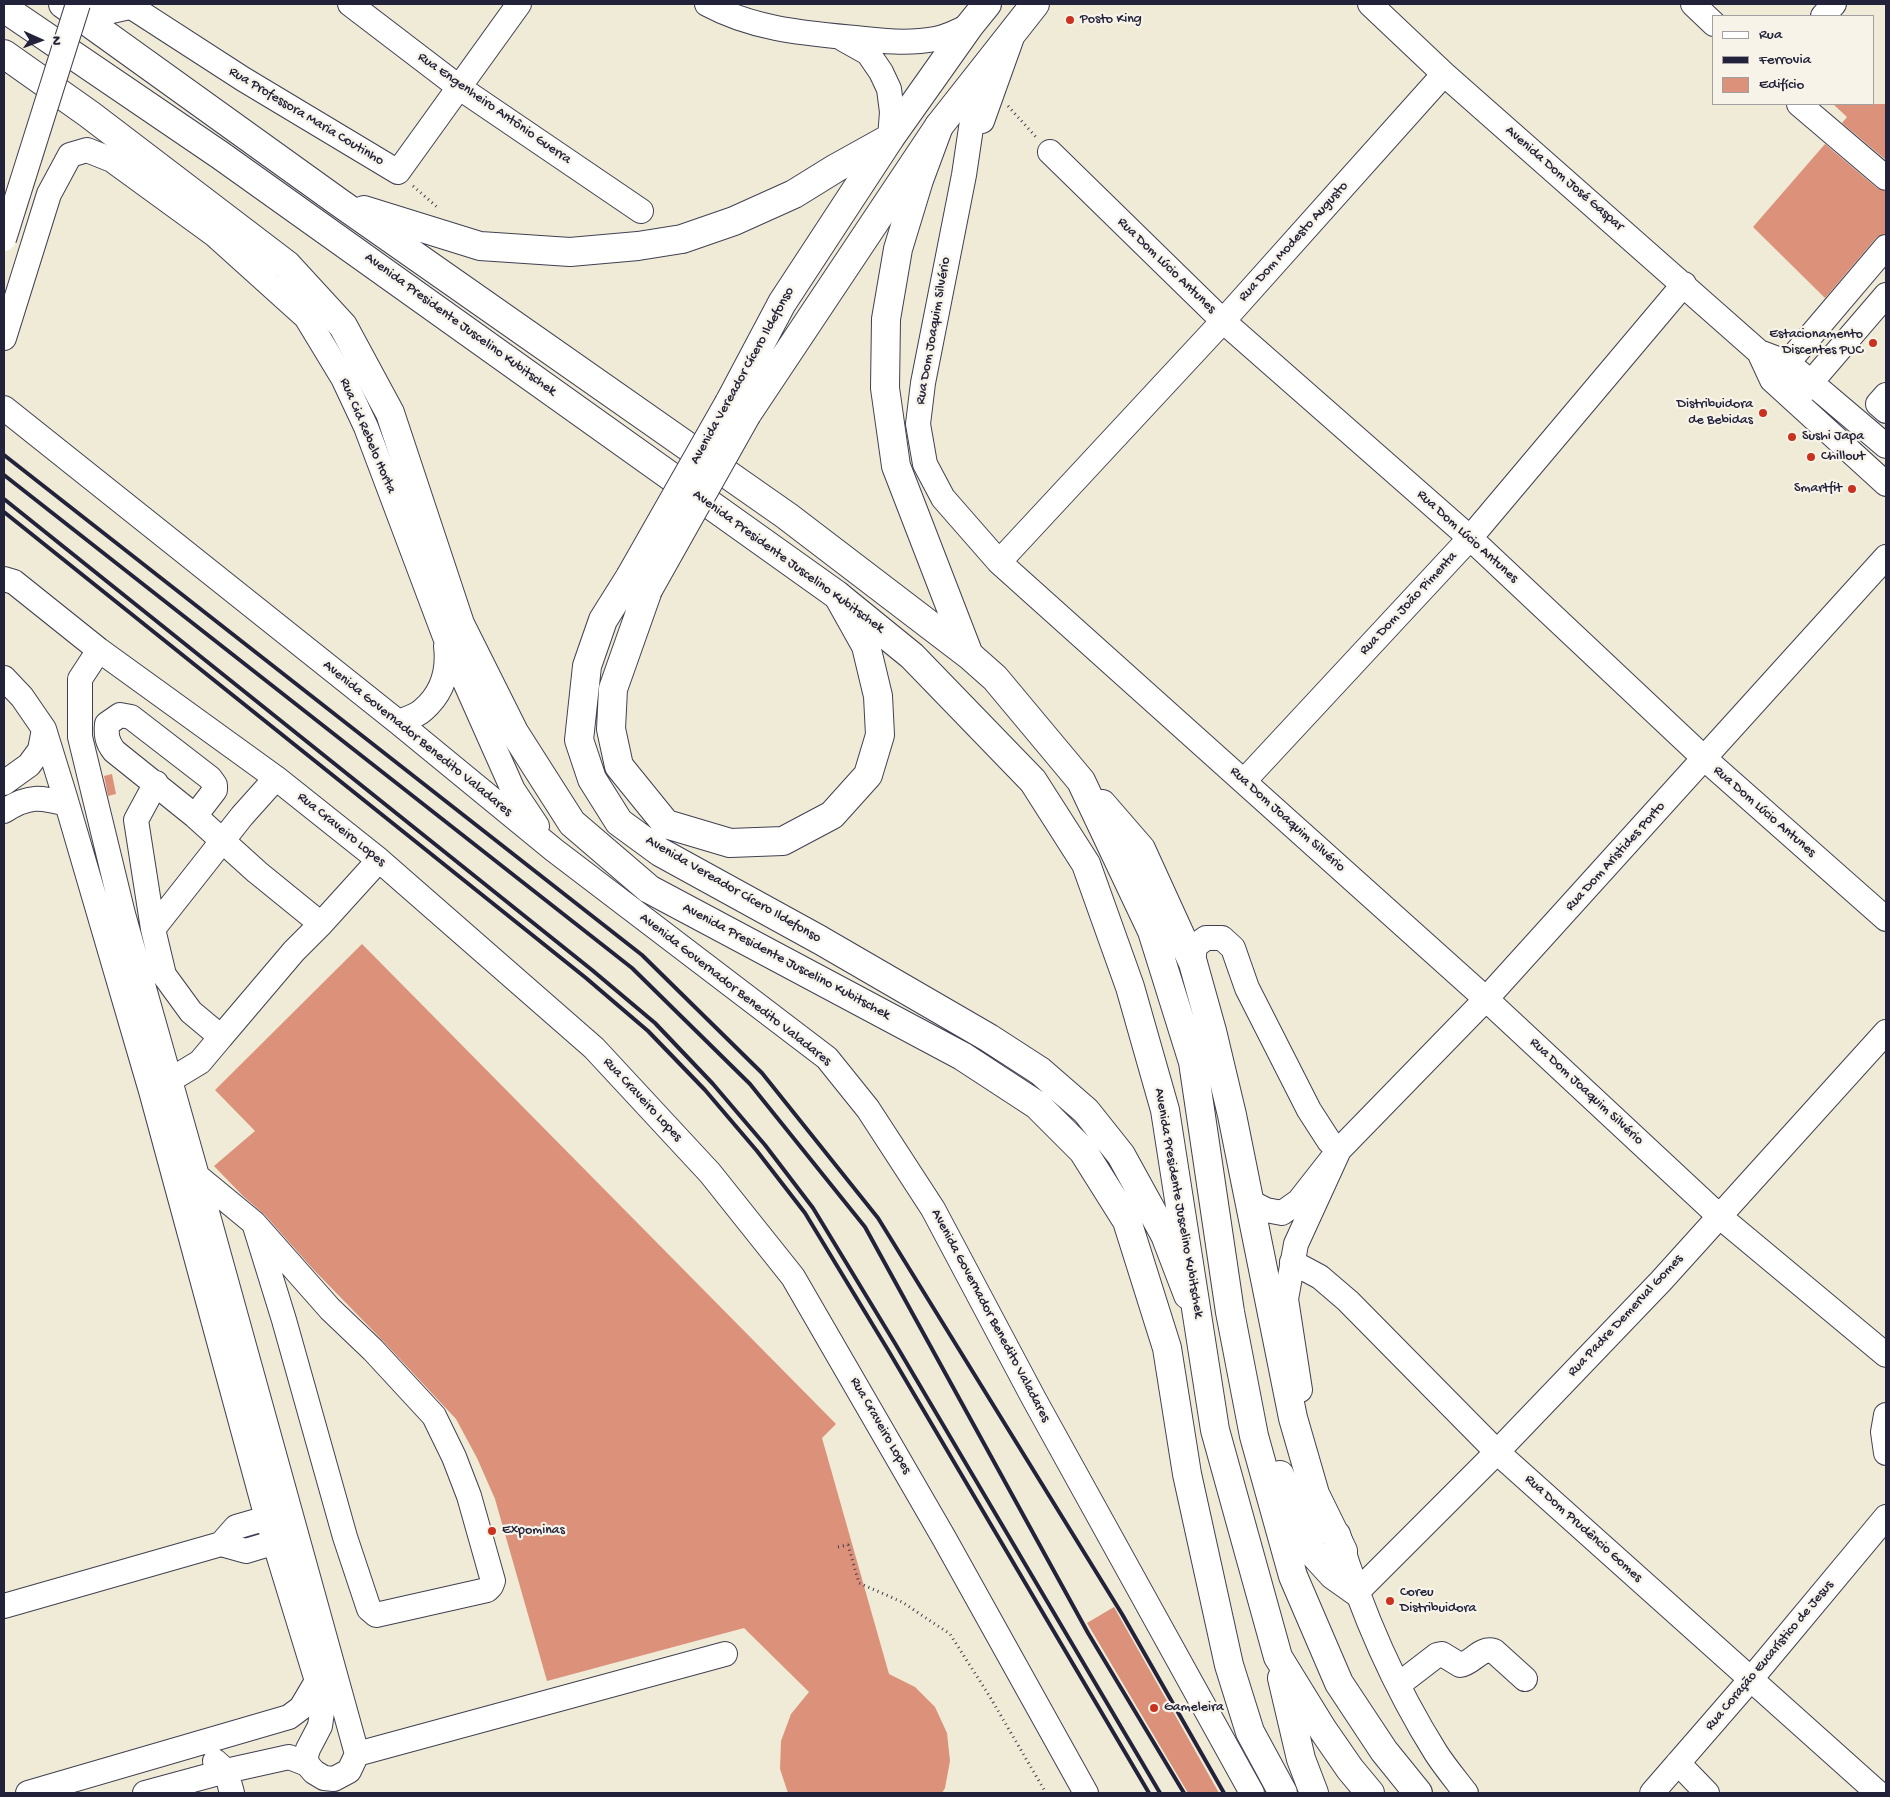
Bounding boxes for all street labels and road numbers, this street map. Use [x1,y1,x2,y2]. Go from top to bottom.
street label: Rua Engenheiro Antônio Guerra [414,49,574,169]
street label: Rua Professora Maria Coutinho [225,64,387,170]
street label: Avenida Dom José Gaspar [1501,123,1627,235]
street label: Rua Dom Modesto Augusto [1236,178,1352,306]
street label: Rua Dom Lúcio Antunes [1113,214,1219,318]
street label: Avenida Presidente Juscelino Kubitschek [361,250,559,400]
street label: Rua Dom Joaquim Silvério [913,256,955,406]
street label: Avenida Vereador Cícero Ildefonso [687,284,799,468]
street label: Rua Cid Rebelo Horta [335,376,399,496]
street label: Avenida Presidente Juscelino Kubitschek [689,487,887,637]
street label: Rua Dom Lúcio Antunes [1413,487,1521,587]
street label: Rua Dom João Pimenta [1357,549,1461,659]
street label: Avenida Governador Benedito Valadares [319,657,515,821]
street label: Rua Dom Lúcio Antunes [1709,763,1819,861]
street label: Rua Dom Joaquim Silvério [1226,764,1348,876]
street label: Rua Craveiro Lopes [293,789,389,871]
street label: Rua Dom Aristides Porto [1562,799,1670,915]
street label: Avenida Vereador Cícero Ildefonso [642,833,824,947]
street label: Avenida Presidente Juscelino Kubitschek [679,900,893,1024]
street label: Avenida Governador Benedito Valadares [636,910,834,1070]
street label: Rua Dom Joaquim Silvério [1526,1035,1646,1149]
street label: Rua Craveiro Lopes [599,1054,685,1146]
street label: Avenida Presidente Juscelino Kubitschek [1150,1087,1206,1319]
street label: Avenida Governador Benedito Valadares [927,1207,1053,1425]
street label: Rua Padre Demerval Gomes [1565,1251,1687,1381]
street label: Rua Craveiro Lopes [845,1375,915,1477]
street label: Rua Dom Prudêncio Gomes [1521,1472,1645,1586]
street label: Rua Coração Eucarístico de Jesus [1702,1577,1838,1735]

